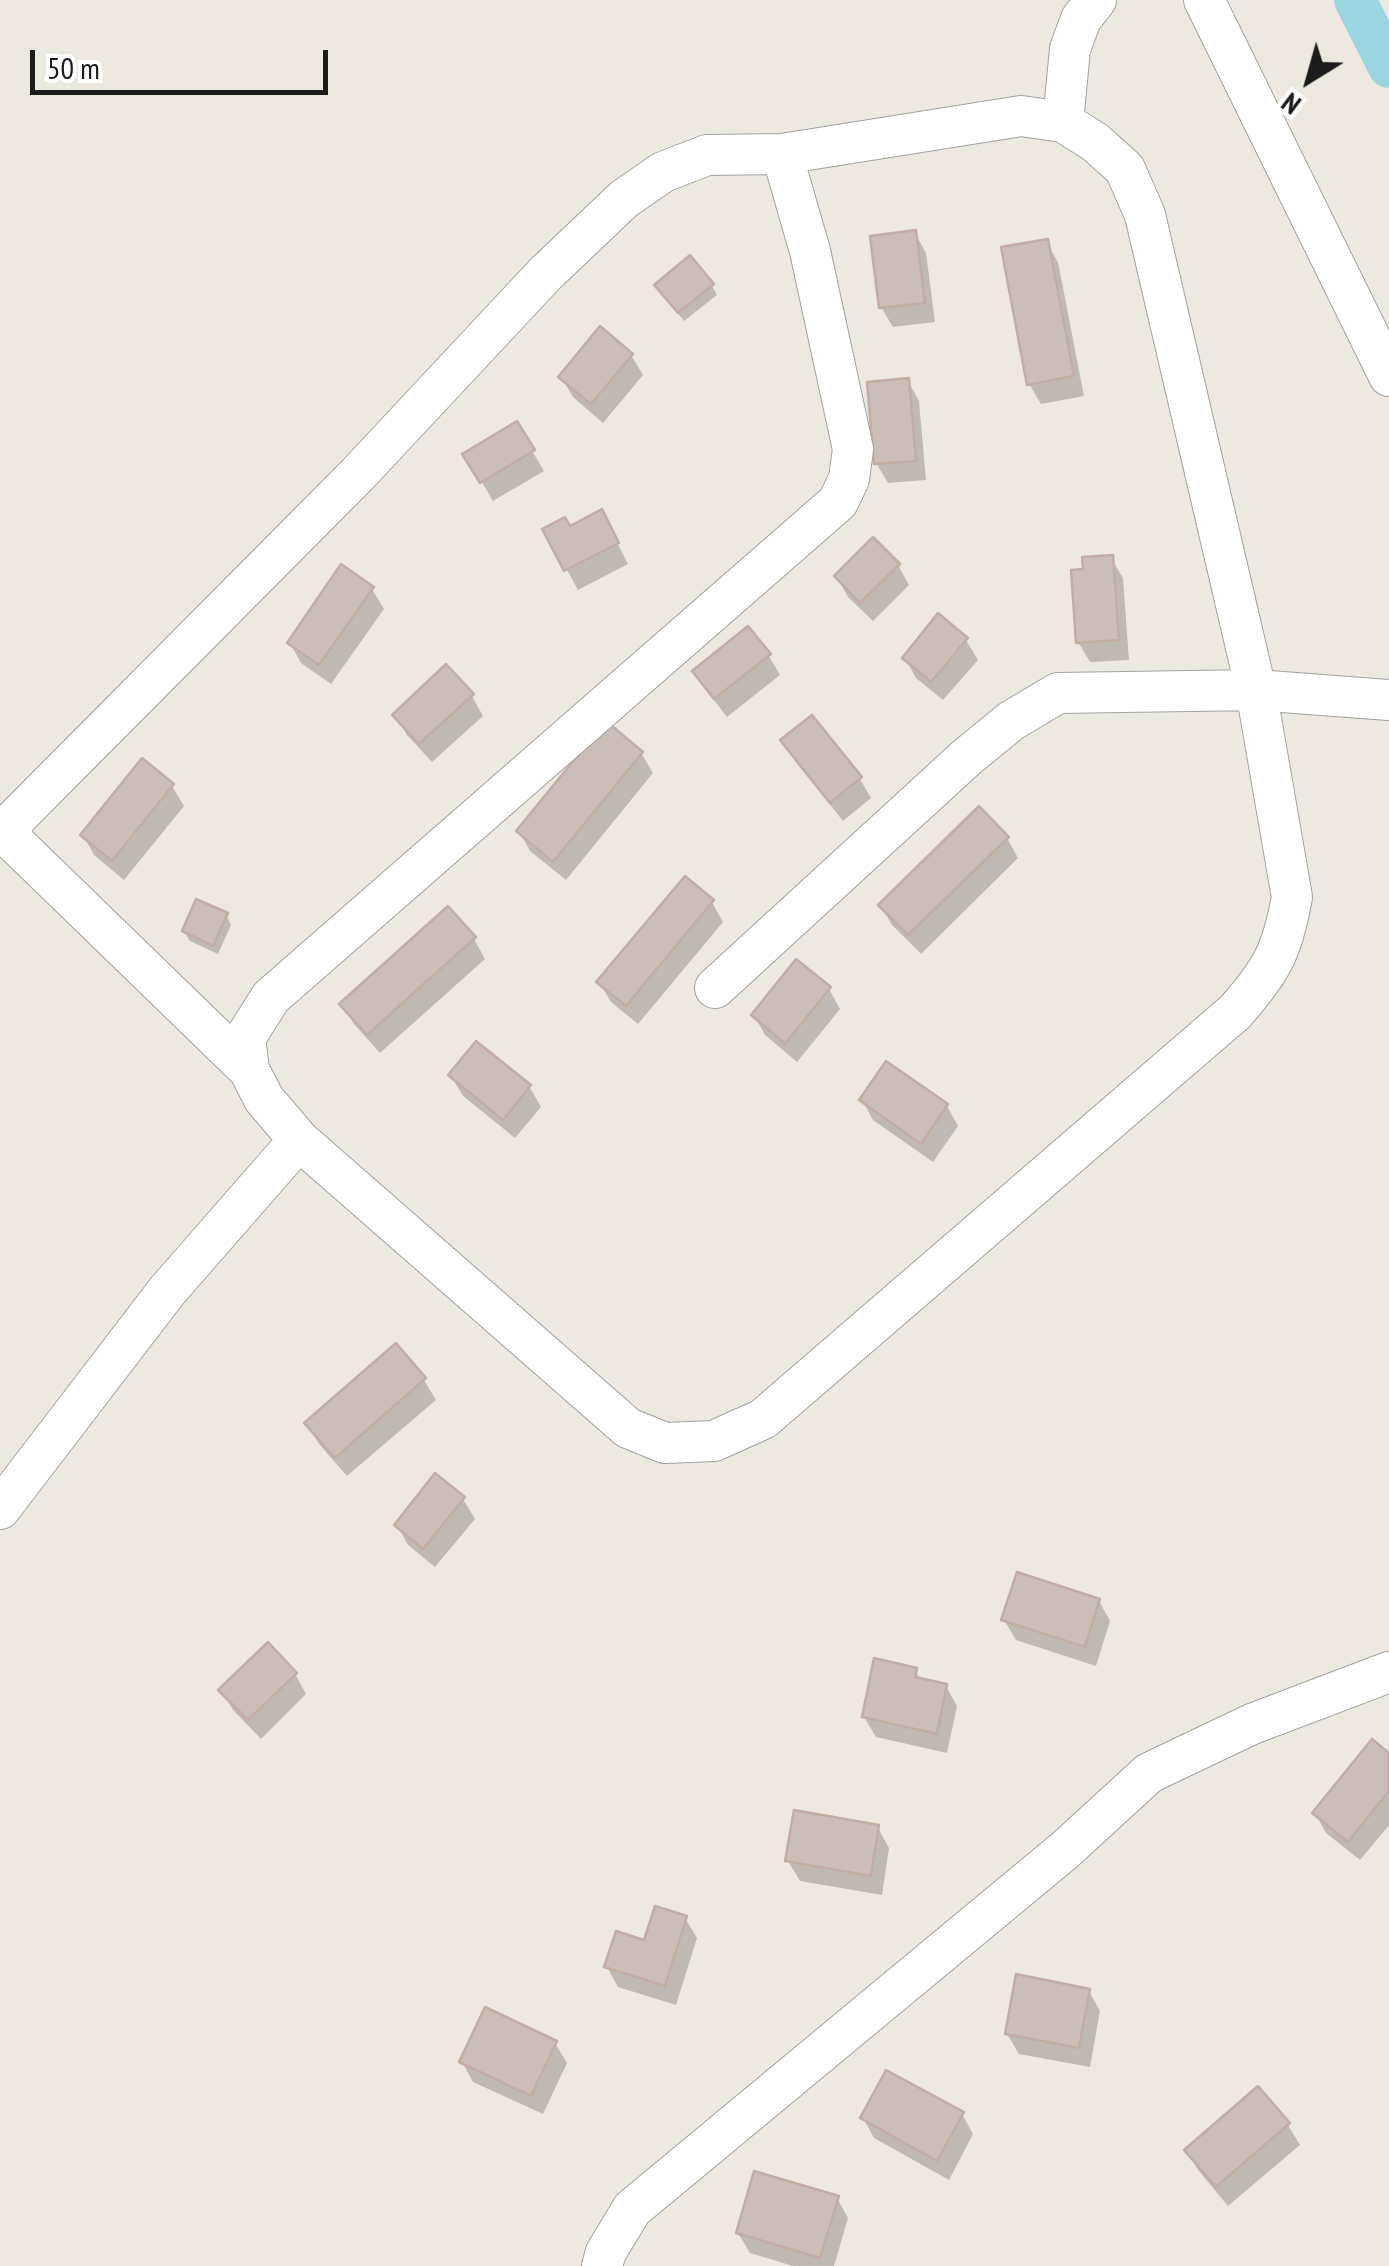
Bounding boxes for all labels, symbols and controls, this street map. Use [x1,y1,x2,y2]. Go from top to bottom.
scale bar [35,30,332,92]
north arrow [1259,30,1359,130]
text: 50 m [47,48,100,87]
text: N [1273,85,1308,124]

